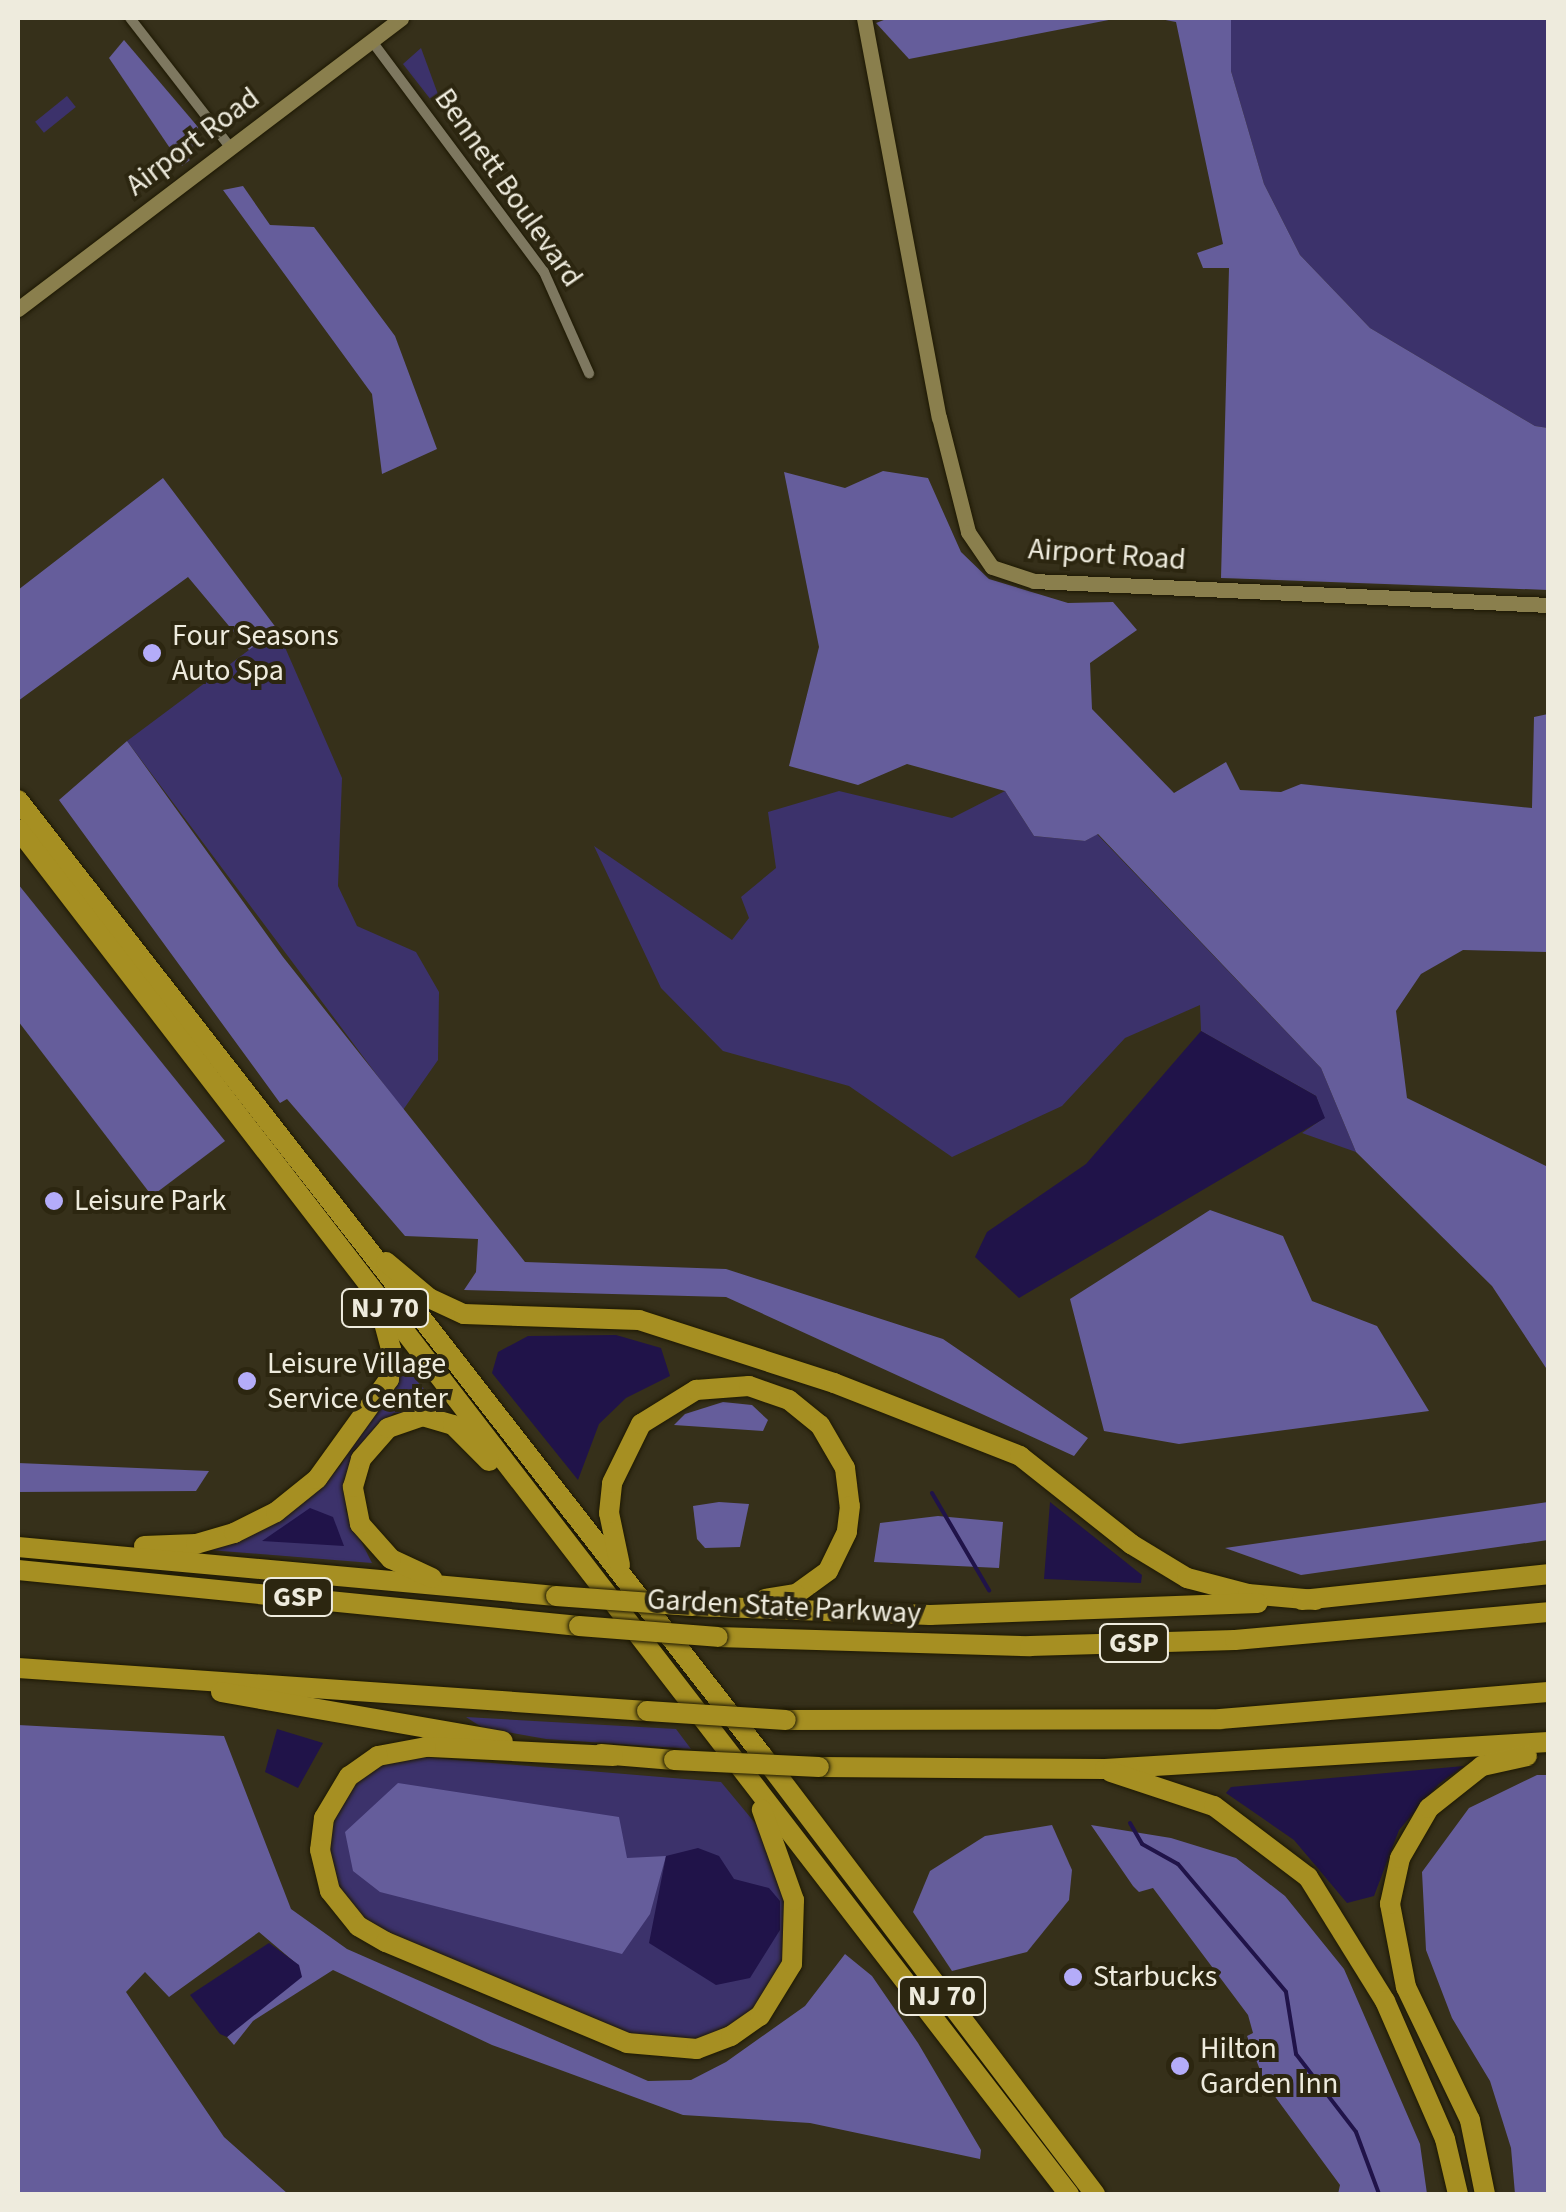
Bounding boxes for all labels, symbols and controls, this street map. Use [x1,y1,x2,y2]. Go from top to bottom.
street label: Airport Road [119,80,267,204]
street label: Bennett Boulevard [426,82,590,294]
street label: Airport Road [1027,532,1187,578]
place label: Four Seasons Auto Spa [172,618,339,688]
marker: Four Seasons Auto Spa [141,642,163,664]
place label: Leisure Park [74,1183,226,1219]
marker: Leisure Park [43,1190,65,1212]
road number: NJ 70 [340,1285,430,1331]
place label: Leisure Village Service Center [267,1346,448,1416]
marker: Leisure Village Service Center [236,1370,258,1392]
road number: GSP [260,1574,336,1620]
street label: Garden State Parkway [646,1582,922,1632]
road number: GSP [1096,1620,1172,1666]
place label: Starbucks [1093,1959,1217,1995]
marker: Starbucks [1062,1966,1084,1988]
road number: NJ 70 [897,1973,987,2019]
place label: Hilton Garden Inn [1200,2031,1338,2102]
marker: Hilton Garden Inn [1169,2055,1191,2077]

